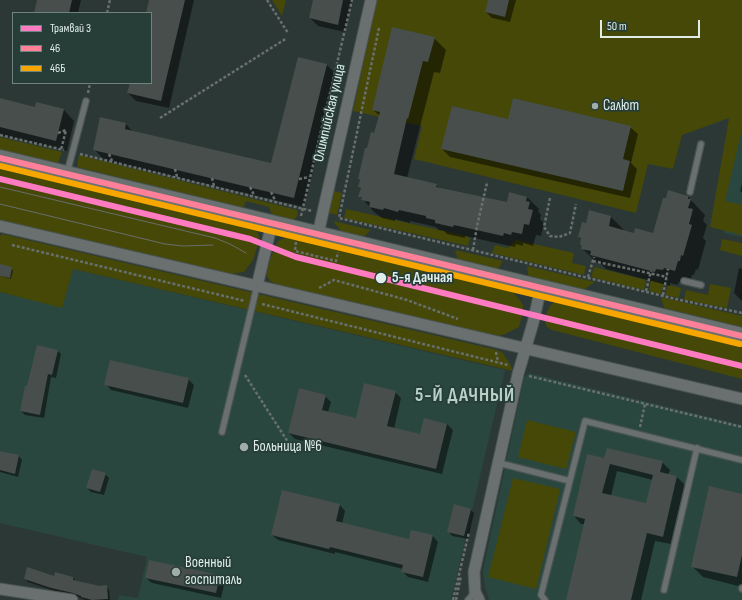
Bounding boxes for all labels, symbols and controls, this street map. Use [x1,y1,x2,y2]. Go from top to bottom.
legend [12,12,152,84]
scale bar [602,12,702,38]
text: 50 m [607,19,627,34]
text: Трамвай 3 [50,21,91,36]
text: 46 [50,41,60,56]
text: 46Б [50,61,66,76]
street label: Олимпийская улица [310,62,350,164]
place label: Салют [603,97,639,115]
marker: Салют [590,101,600,111]
place label: 5-я Дачная [392,269,452,287]
marker: 5-я Дачная [374,271,388,285]
district label: 5-Й ДАЧНЫЙ [415,385,515,407]
place label: Больница №6 [253,438,322,456]
marker: Больница №6 [238,441,250,453]
place label: Военный госпиталь [185,554,242,589]
marker: Военный госпиталь [170,566,182,578]

